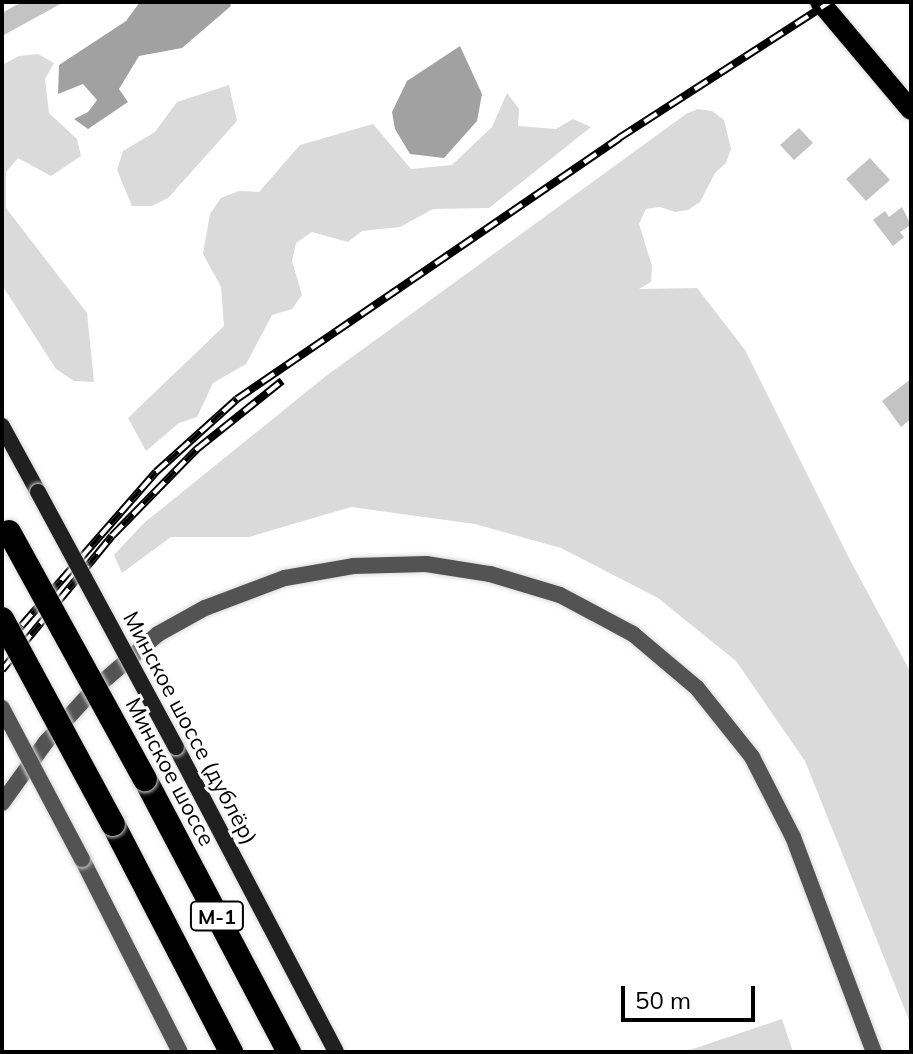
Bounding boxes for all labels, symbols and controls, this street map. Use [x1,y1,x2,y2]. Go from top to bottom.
street label: Минское шоссе (дублёр) [117,607,263,849]
street label: Минское шоссе [120,693,220,851]
road number: М-1 [189,900,245,932]
scale bar [625,970,759,1020]
text: 50 m [635,985,691,1015]

